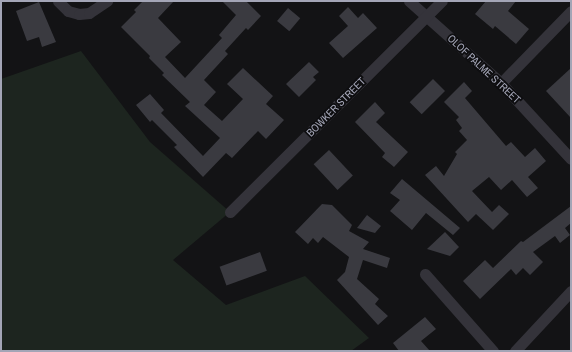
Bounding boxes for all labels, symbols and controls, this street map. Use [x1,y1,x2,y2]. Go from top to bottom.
street label: OLOF PALME STREET [445,32,523,106]
street label: BOWKER STREET [304,75,368,139]

